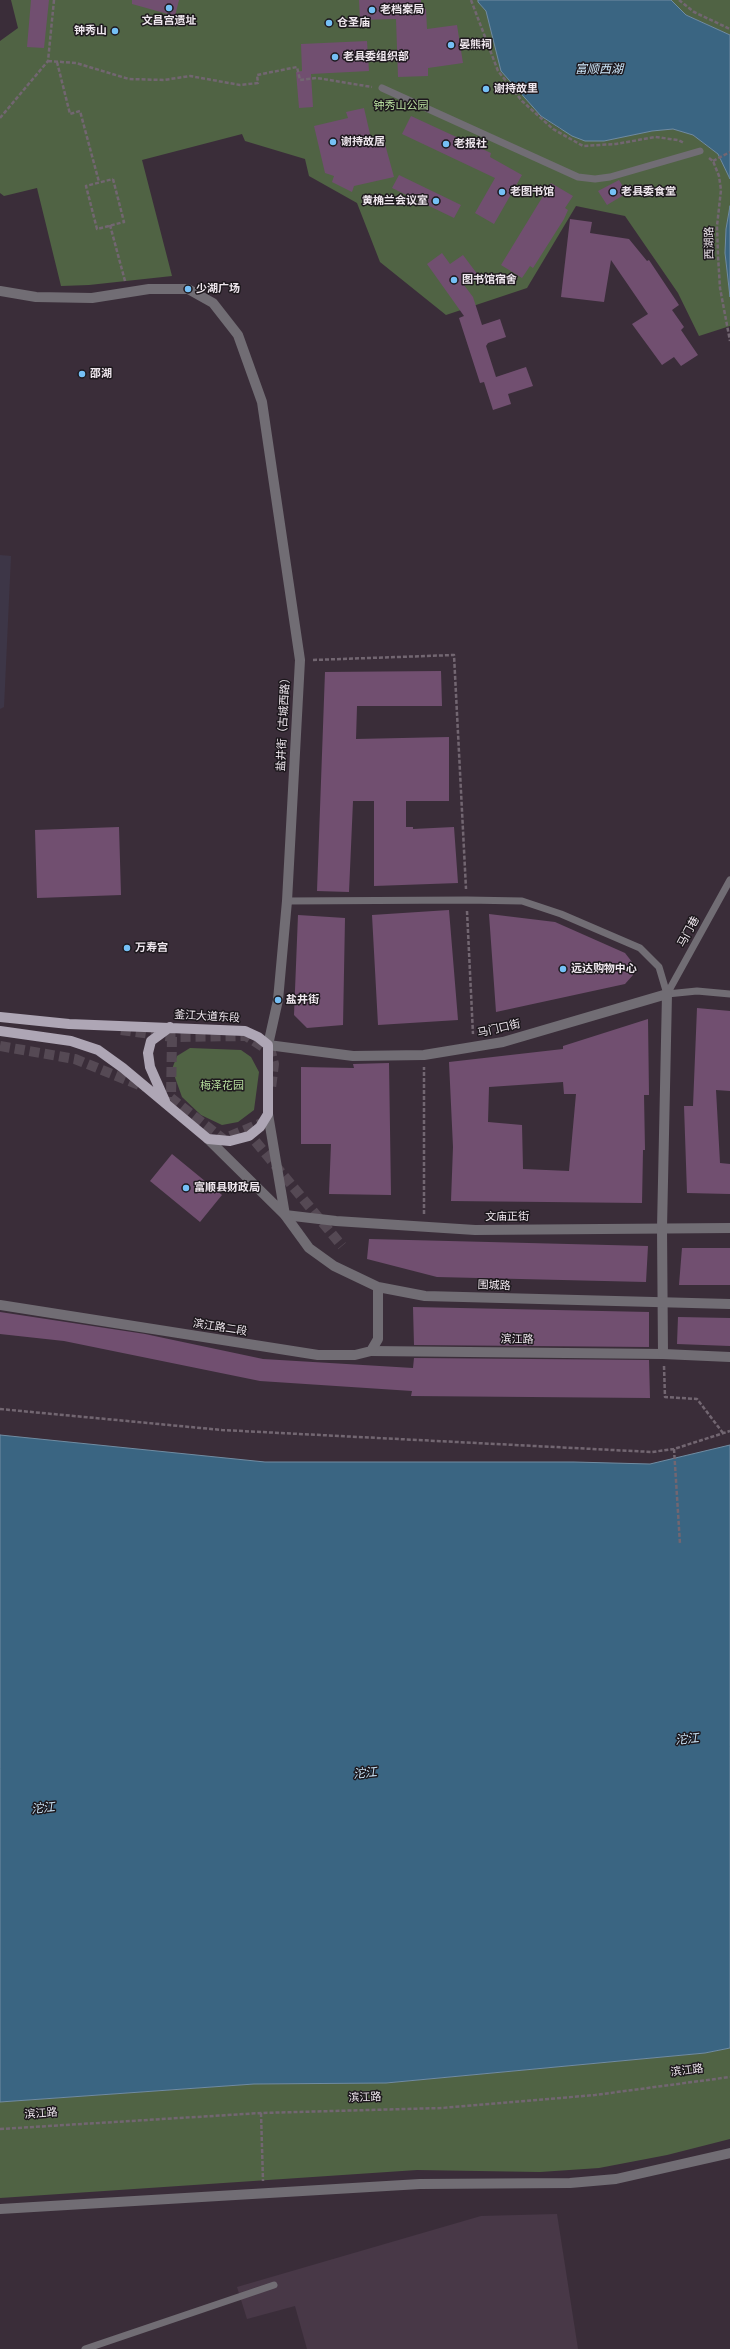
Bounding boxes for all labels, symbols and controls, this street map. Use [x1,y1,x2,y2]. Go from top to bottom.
marker: 文昌宫遗址 [164,3,174,13]
place label: 老档案局 [380,3,424,17]
marker: 老档案局 [367,5,377,15]
place label: 文昌宫遗址 [142,14,196,28]
place label: 仓圣庙 [337,16,370,30]
marker: 仓圣庙 [324,18,334,28]
place label: 钟秀山 [74,24,107,38]
marker: 钟秀山 [110,26,120,36]
place label: 晏熊祠 [459,38,492,52]
marker: 晏熊祠 [446,40,456,50]
place label: 老县委组织部 [343,50,409,64]
marker: 老县委组织部 [330,52,340,62]
water label: 富顺西湖 [575,63,623,77]
place label: 谢持故里 [494,82,538,96]
marker: 谢持故里 [481,84,491,94]
park label: 钟秀山公园 [374,99,428,113]
place label: 谢持故居 [341,135,385,149]
marker: 谢持故居 [328,137,338,147]
place label: 老报社 [454,137,487,151]
marker: 老报社 [441,139,451,149]
place label: 老图书馆 [510,185,554,199]
place label: 老县委食堂 [621,185,676,199]
marker: 老图书馆 [497,187,507,197]
marker: 老县委食堂 [608,187,618,197]
place label: 黄桷兰会议室 [362,194,428,208]
marker: 黄桷兰会议室 [431,196,441,206]
street label: 西湖路 [703,226,717,260]
place label: 图书馆宿舍 [462,273,517,287]
marker: 图书馆宿舍 [449,275,459,285]
place label: 少湖广场 [196,282,240,296]
marker: 少湖广场 [183,284,193,294]
place label: 邵湖 [90,367,112,381]
marker: 邵湖 [77,369,87,379]
street label: 盐井街（古城西路） [275,672,293,772]
street label: 马门巷 [675,914,703,950]
place label: 万寿宫 [135,941,168,955]
marker: 万寿宫 [122,943,132,953]
place label: 远达购物中心 [571,962,637,976]
marker: 远达购物中心 [558,964,568,974]
place label: 盐井街 [286,993,319,1007]
marker: 盐井街 [273,995,283,1005]
street label: 釜江大道东段 [174,1009,240,1025]
street label: 马门口街 [476,1018,522,1040]
park label: 梅泽花园 [200,1079,244,1093]
place label: 富顺县财政局 [194,1181,260,1195]
marker: 富顺县财政局 [181,1183,191,1193]
street label: 文庙正街 [485,1210,529,1224]
street label: 围城路 [477,1279,511,1293]
street label: 滨江路二段 [192,1317,248,1339]
street label: 滨江路 [500,1333,534,1347]
water label: 沱江 [674,1732,700,1748]
water label: 沱江 [352,1766,378,1782]
water label: 沱江 [30,1801,56,1817]
street label: 滨江路 [670,2062,704,2080]
street label: 滨江路 [348,2091,382,2105]
street label: 滨江路 [24,2106,58,2122]

